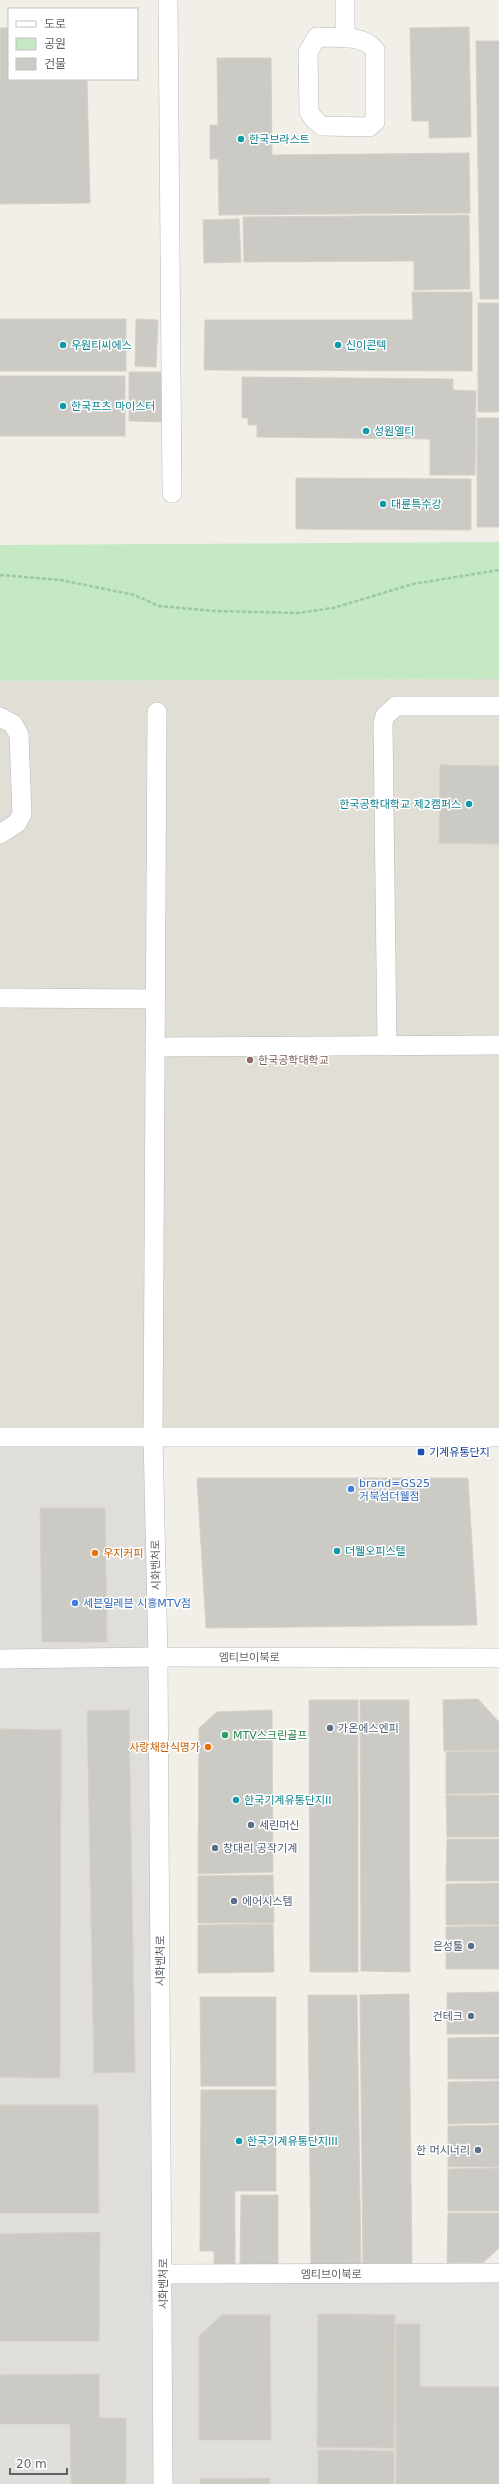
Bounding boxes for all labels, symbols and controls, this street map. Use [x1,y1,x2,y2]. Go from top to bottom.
legend [8,8,138,80]
text: 도로 [44,17,66,31]
text: 공원 [44,37,66,51]
text: 건물 [44,57,66,71]
place label: 한국브라스트 [249,133,310,146]
marker: 한국브라스트 [236,134,246,144]
place label: 우원티씨에스 [71,339,132,352]
place label: 신이콘텍 [346,339,386,352]
marker: 우원티씨에스 [58,340,68,350]
marker: 신이콘텍 [333,340,343,350]
place label: 한국프츠 마이스터 [71,400,155,413]
marker: 한국프츠 마이스터 [58,401,68,411]
place label: 성원엘티 [374,425,414,438]
marker: 성원엘티 [361,426,371,436]
place label: 대륜특수강 [391,498,442,511]
marker: 대륜특수강 [378,499,388,509]
place label: 한국공학대학교 제2캠퍼스 [339,798,461,811]
marker: 한국공학대학교 제2캠퍼스 [464,799,474,809]
place label: 한국공학대학교 [258,1054,329,1067]
marker: 한국공학대학교 [245,1055,255,1065]
place label: 기계유통단지 [429,1446,490,1459]
marker: 기계유통단지 [416,1447,426,1457]
place label: brand=GS25 거북섬더웰점 [359,1477,430,1503]
marker: brand=GS25 거북섬더웰점 [346,1484,356,1494]
street label: 시화벤처로 [149,1540,163,1590]
place label: 더웰오피스텔 [345,1545,406,1558]
marker: 더웰오피스텔 [332,1546,342,1556]
place label: 우지커피 [103,1547,143,1560]
marker: 우지커피 [90,1548,100,1558]
place label: 세븐일레븐 시흥MTV점 [83,1597,191,1610]
marker: 세븐일레븐 시흥MTV점 [70,1598,80,1608]
street label: 엠티브이북로 [219,1651,279,1664]
place label: 가온에스엔피 [338,1722,399,1735]
marker: 가온에스엔피 [325,1723,335,1733]
place label: MTV스크린골프 [233,1729,307,1742]
marker: MTV스크린골프 [220,1730,230,1740]
place label: 사랑채한식명가 [129,1741,200,1754]
marker: 사랑채한식명가 [203,1742,213,1752]
place label: 한국기계유통단지II [244,1794,331,1807]
marker: 한국기계유통단지II [231,1795,241,1805]
place label: 세린머신 [259,1819,299,1832]
marker: 세린머신 [246,1820,256,1830]
place label: 창대리 공작기계 [223,1842,297,1855]
marker: 창대리 공작기계 [210,1843,220,1853]
place label: 에어시스템 [242,1895,293,1908]
marker: 에어시스템 [229,1896,239,1906]
street label: 시화벤처로 [154,1936,167,1986]
place label: 은성툴 [433,1940,463,1953]
marker: 은성툴 [466,1941,476,1951]
place label: 건테크 [433,2010,463,2023]
marker: 건테크 [466,2011,476,2021]
place label: 한국기계유통단지III [247,2135,338,2148]
marker: 한국기계유통단지III [234,2136,244,2146]
place label: 한 머시너리 [416,2144,470,2157]
marker: 한 머시너리 [473,2145,483,2155]
street label: 시화벤처로 [157,2259,170,2309]
street label: 엠티브이북로 [301,2268,361,2281]
scale bar [10,2450,67,2476]
text: 20 m [16,2457,47,2471]

